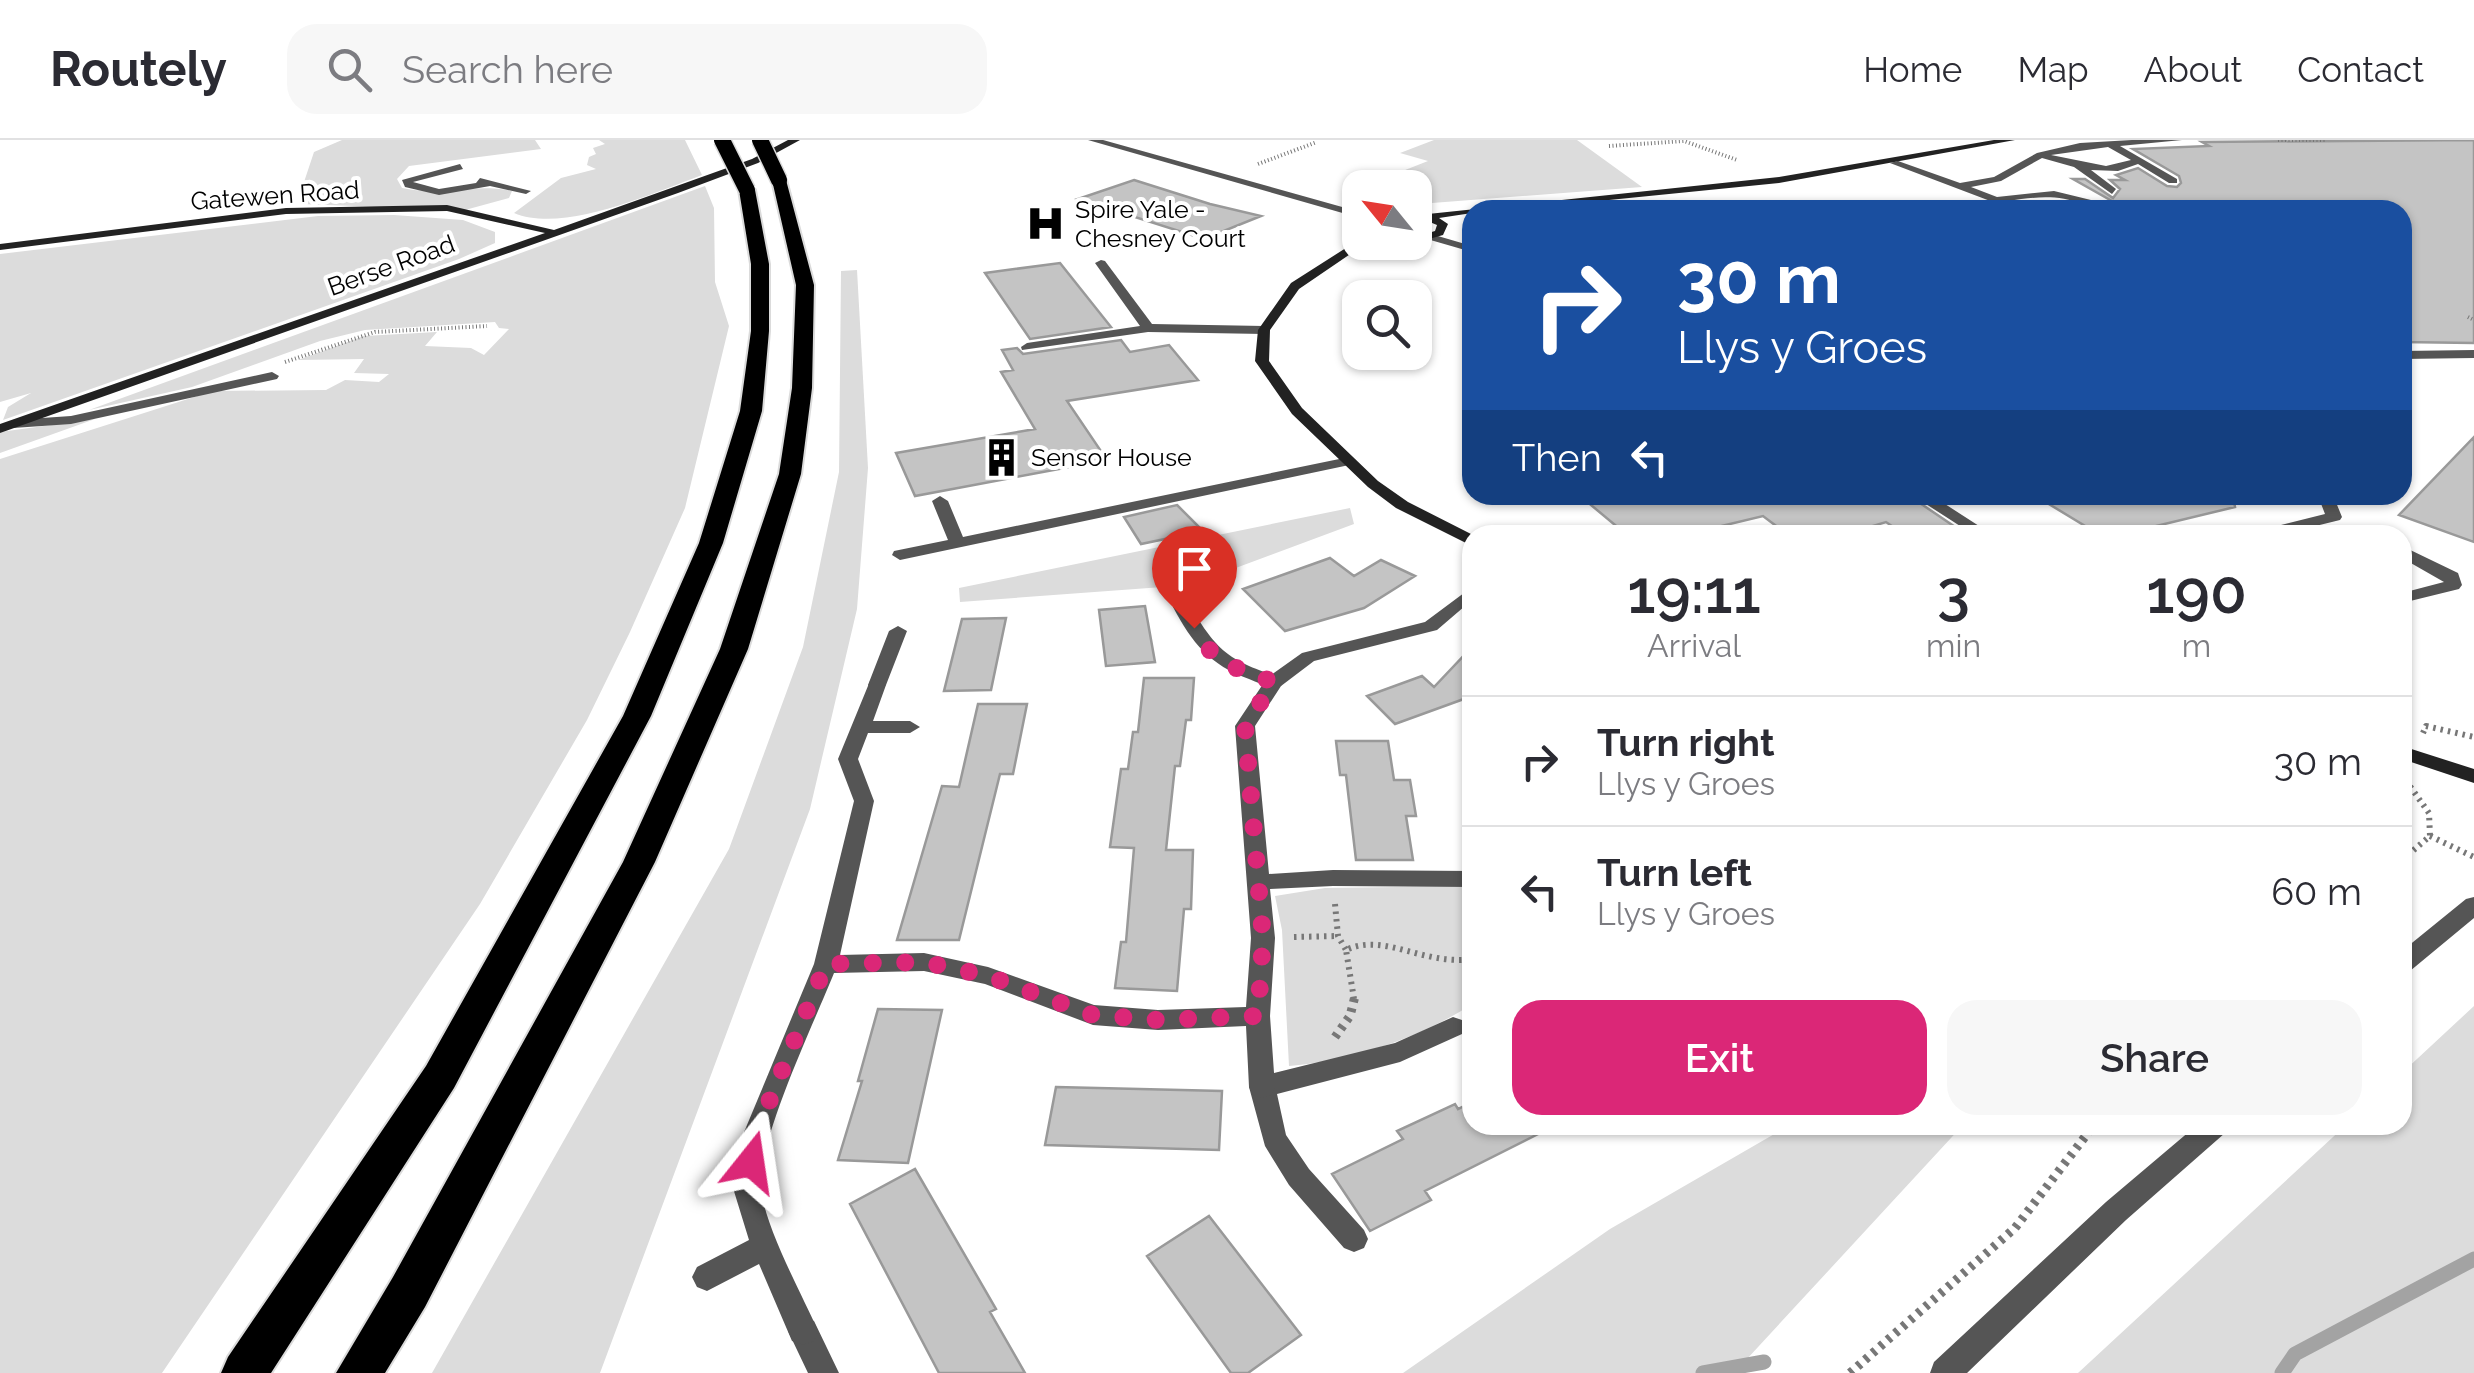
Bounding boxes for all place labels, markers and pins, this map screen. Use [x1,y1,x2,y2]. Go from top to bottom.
place label: Spire Yale - Chesney Court [1075,194,1246,253]
hospital icon: Spire Yale - Chesney Court [1024,202,1066,244]
building icon: Sensor House [980,436,1022,478]
place label: Sensor House [1031,442,1192,472]
pin [1152,526,1237,629]

